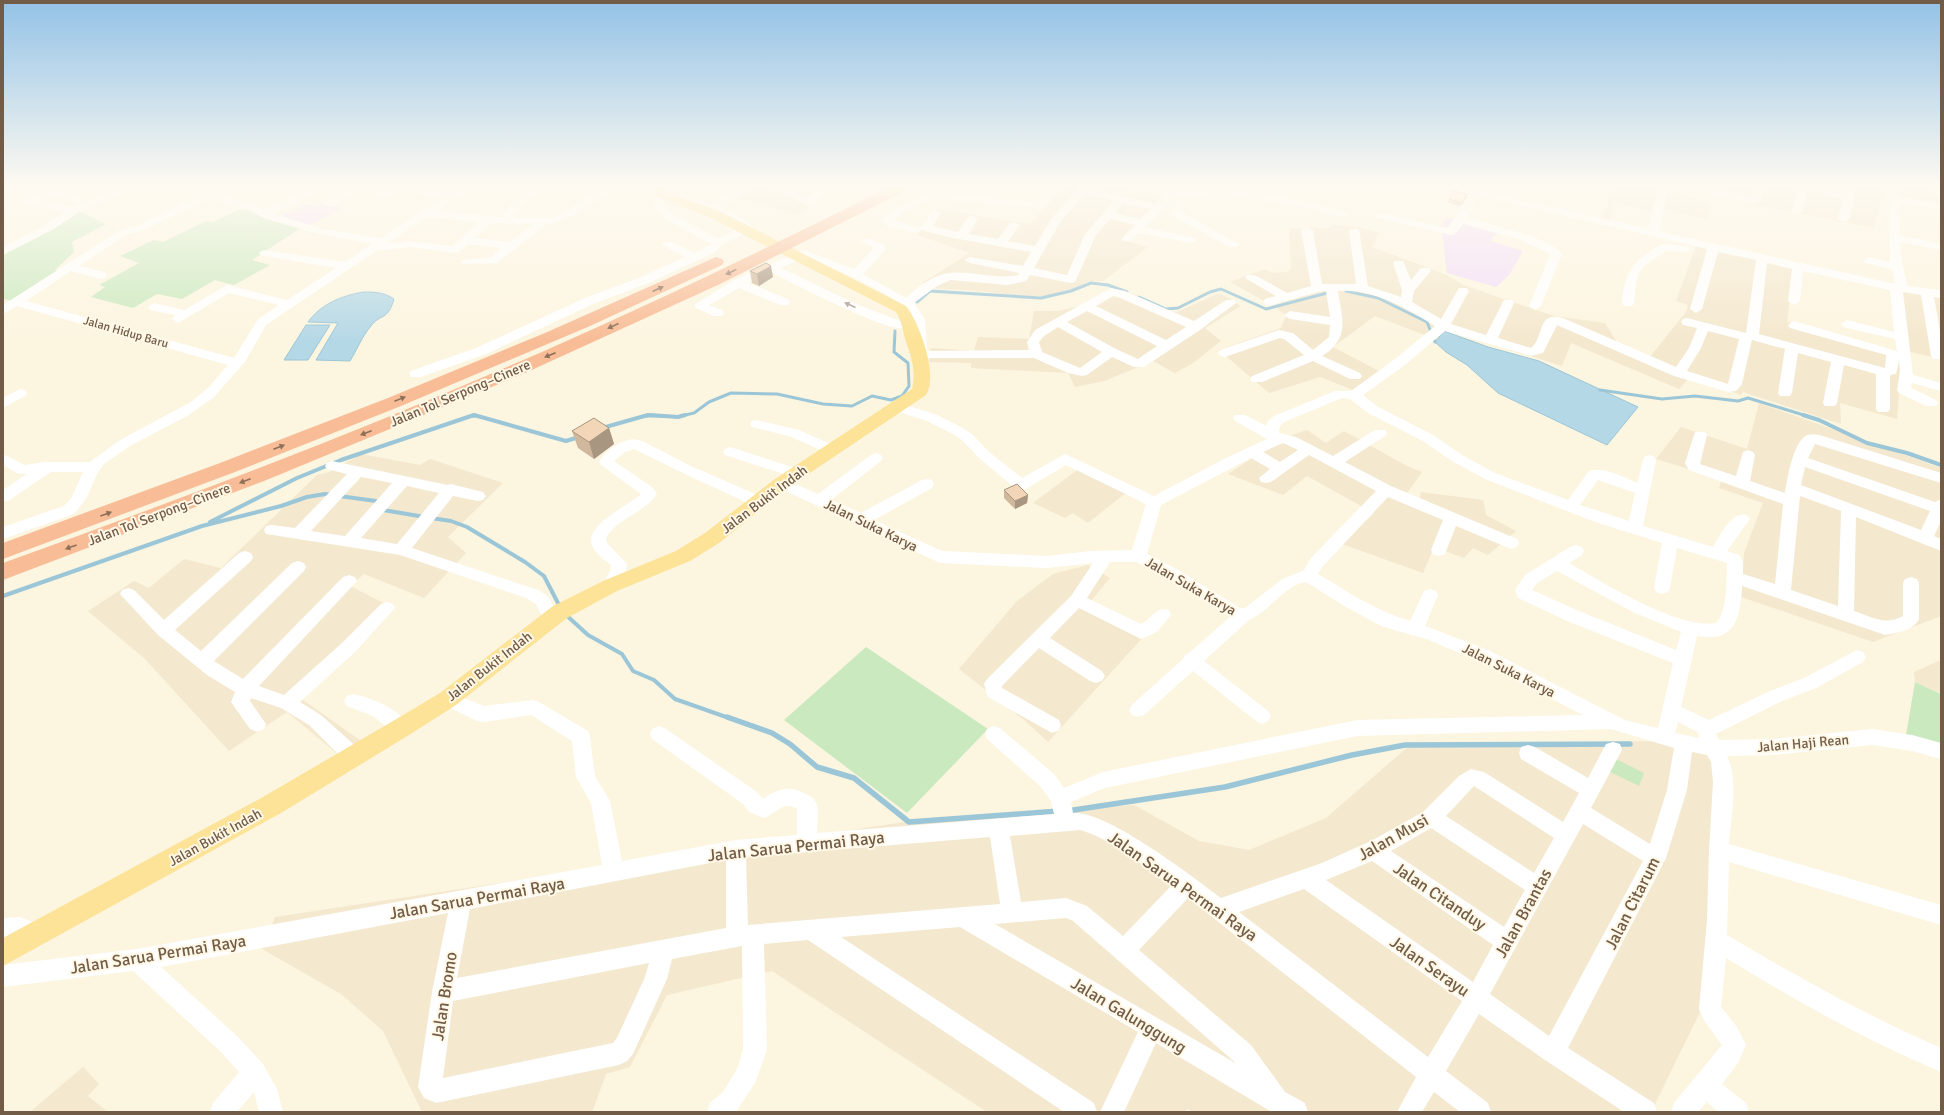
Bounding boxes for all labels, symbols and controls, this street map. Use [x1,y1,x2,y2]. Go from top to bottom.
one-way arrow [725,269,736,275]
one-way arrow [652,286,664,293]
one-way arrow [844,302,855,308]
street label: Jalan Hidup Baru [82,313,170,352]
one-way arrow [606,324,618,330]
one-way arrow [543,352,555,358]
street label: Jalan Tol Serpong–Cinere [387,356,533,431]
one-way arrow [395,396,407,402]
one-way arrow [360,431,372,437]
one-way arrow [274,444,286,450]
street label: Jalan Bukit Indah [718,461,811,537]
one-way arrow [239,478,251,484]
street label: Jalan Tol Serpong–Cinere [86,479,233,549]
street label: Jalan Suka Karya [821,495,920,555]
one-way arrow [100,510,112,516]
one-way arrow [65,544,77,550]
street label: Jalan Suka Karya [1142,554,1239,619]
street label: Jalan Bukit Indah [443,628,535,705]
street label: Jalan Suka Karya [1459,640,1558,701]
street label: Jalan Haji Rean [1756,731,1850,756]
street label: Jalan Bukit Indah [166,805,265,870]
street label: Jalan Musi [1354,809,1432,865]
street label: Jalan Sarua Permai Raya [707,827,886,866]
street label: Jalan Sarua Permai Raya [1104,827,1262,946]
street label: Jalan Citarum [1600,854,1665,953]
street label: Jalan Citanduy [1389,858,1490,935]
street label: Jalan Brantas [1490,865,1557,961]
street label: Jalan Sarua Permai Raya [388,873,566,924]
street label: Jalan Sarua Permai Raya [69,930,248,979]
street label: Jalan Serayu [1386,931,1473,1001]
street label: Jalan Bromo [427,950,462,1042]
street label: Jalan Galunggung [1067,973,1190,1058]

